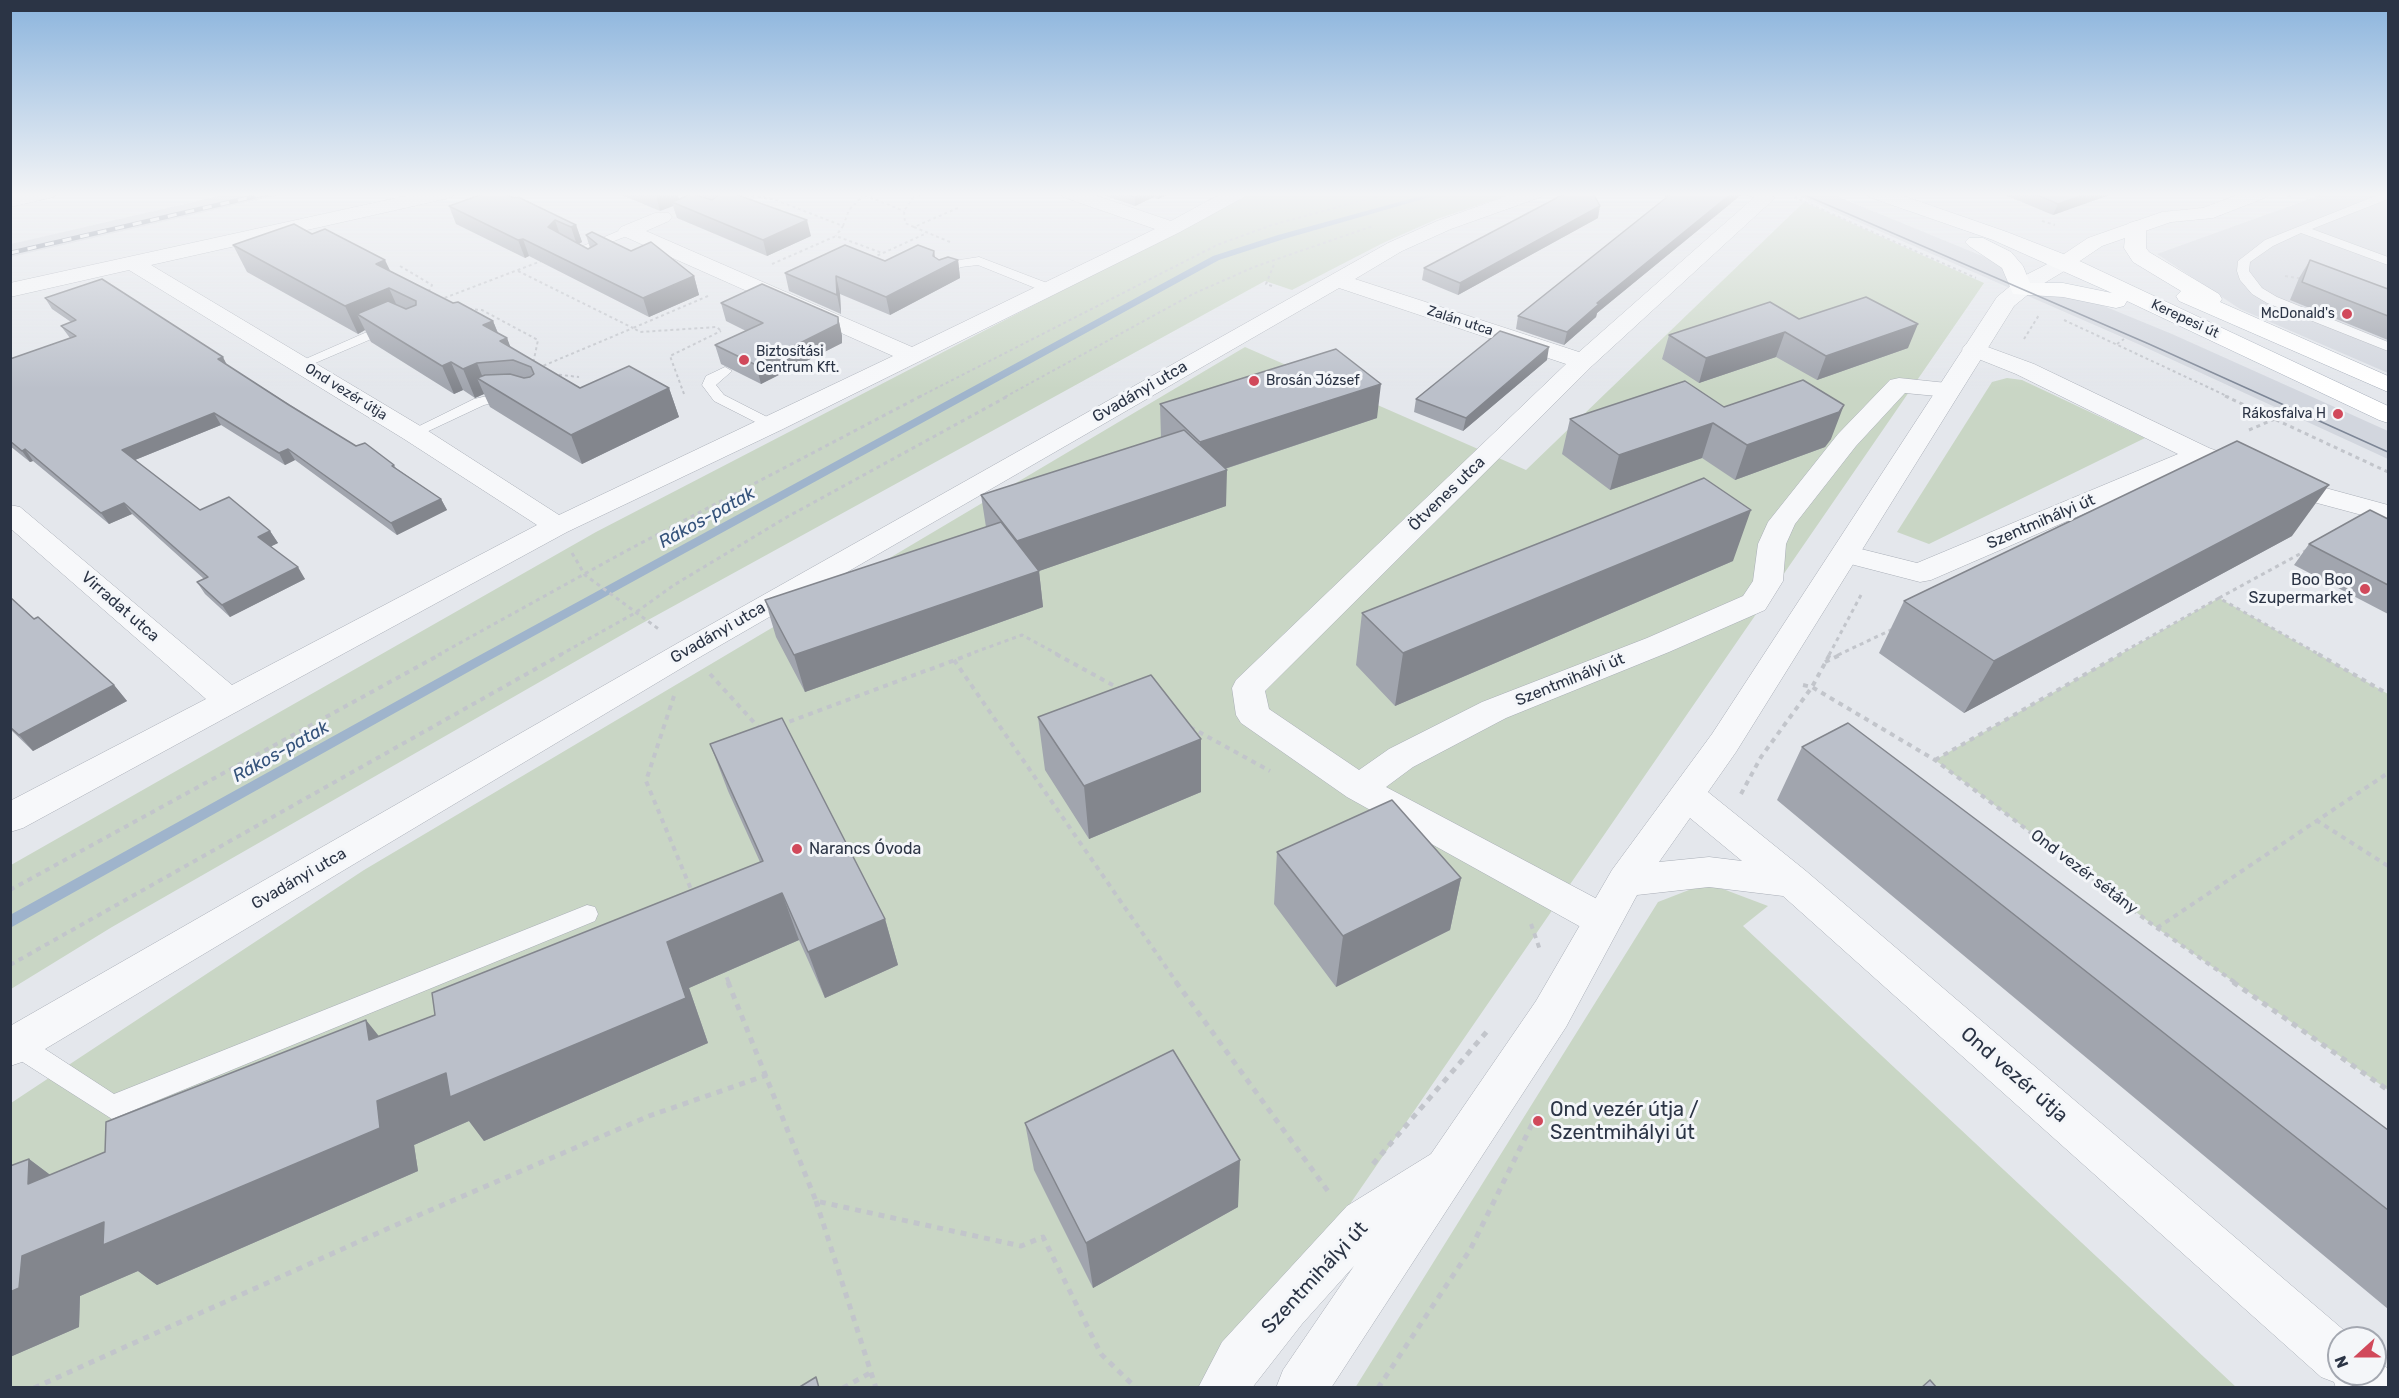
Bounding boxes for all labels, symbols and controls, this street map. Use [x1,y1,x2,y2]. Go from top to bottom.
street label: Kerepesi út [2148,296,2222,342]
street label: Zalán utca [1425,302,1495,340]
place label: McDonald's [2261,306,2335,322]
marker: McDonald's [2340,307,2354,321]
place label: Biztosítási Centrum Kft. [756,344,839,376]
marker: Biztosítási Centrum Kft. [737,353,751,367]
street label: Gvadányi utca [1089,357,1191,427]
street label: Ond vezér útja [302,360,390,424]
place label: Brosán József [1266,373,1360,389]
marker: Brosán József [1247,374,1261,388]
place label: Rákosfalva H [2242,406,2326,422]
marker: Rákosfalva H [2331,407,2345,421]
street label: Ötvenes utca [1405,453,1489,535]
water label: Rákos-patak [655,483,759,553]
street label: Szentmihályi út [1984,491,2098,553]
street label: Virradat utca [77,568,163,646]
place label: Boo Boo Szupermarket [2249,570,2353,608]
marker: Boo Boo Szupermarket [2358,582,2372,596]
street label: Gvadányi utca [667,598,769,668]
street label: Szentmihályi út [1513,649,1627,711]
water label: Rákos-patak [229,717,333,787]
street label: Ond vezér sétány [2027,826,2141,918]
place label: Narancs Óvoda [809,839,921,859]
marker: Narancs Óvoda [790,842,804,856]
street label: Gvadányi utca [248,844,350,914]
street label: Ond vezér útja [1956,1022,2072,1128]
place label: Ond vezér útja / Szentmihályi út [1550,1098,1699,1145]
marker: Ond vezér útja / Szentmihályi út [1531,1114,1545,1128]
street label: Szentmihályi út [1257,1217,1373,1339]
north arrow [2327,1326,2387,1386]
text: N [2331,1353,2353,1371]

